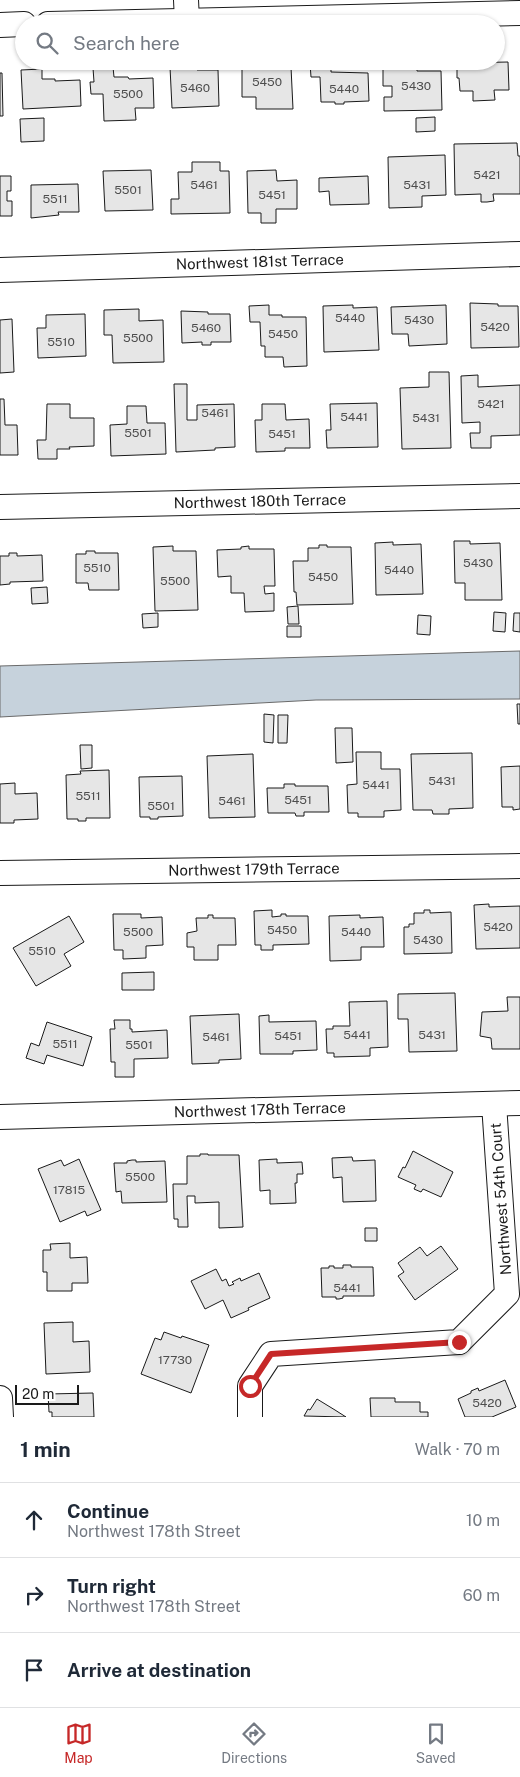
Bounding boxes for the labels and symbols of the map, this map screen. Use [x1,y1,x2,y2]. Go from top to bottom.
house number: 5450 [252,75,282,89]
house number: 5430 [401,79,431,93]
house number: 5460 [180,81,210,95]
house number: 5440 [329,82,359,96]
house number: 5500 [113,87,143,101]
house number: 5421 [473,168,501,182]
house number: 5461 [190,178,218,192]
house number: 5431 [403,178,431,192]
house number: 5501 [114,183,142,197]
house number: 5451 [258,188,286,202]
house number: 5511 [42,192,68,206]
street label: Northwest 181st Terrace [176,250,344,273]
house number: 5440 [335,311,365,325]
house number: 5430 [404,313,434,327]
house number: 5420 [480,320,510,334]
house number: 5460 [191,321,221,335]
house number: 5450 [268,327,298,341]
house number: 5500 [123,331,153,345]
house number: 5510 [47,335,75,349]
house number: 5421 [477,397,505,411]
house number: 5461 [201,406,229,420]
house number: 5441 [340,410,368,424]
house number: 5431 [412,411,440,425]
house number: 5501 [124,426,152,440]
house number: 5451 [268,427,296,441]
street label: Northwest 180th Terrace [174,491,346,511]
house number: 5430 [463,556,493,570]
house number: 5510 [83,561,111,575]
house number: 5440 [384,563,414,577]
house number: 5450 [308,570,338,584]
house number: 5500 [160,574,190,588]
house number: 5431 [428,774,456,788]
house number: 5441 [362,778,390,792]
house number: 5511 [75,789,101,803]
house number: 5451 [284,793,312,807]
house number: 5461 [218,794,246,808]
house number: 5501 [147,799,175,813]
street label: Northwest 179th Terrace [168,859,340,879]
house number: 5420 [483,920,513,934]
house number: 5450 [267,923,297,937]
house number: 5500 [123,925,153,939]
house number: 5440 [341,925,371,939]
house number: 5430 [413,933,443,947]
house number: 5510 [28,944,56,958]
house number: 5441 [343,1028,371,1042]
house number: 5431 [418,1028,446,1042]
house number: 5451 [274,1029,302,1043]
house number: 5461 [202,1030,230,1044]
house number: 5511 [52,1037,78,1051]
house number: 5501 [125,1038,153,1052]
street label: Northwest 178th Terrace [174,1099,346,1120]
street label: Northwest 54th Court [487,1122,514,1276]
house number: 5500 [125,1170,155,1184]
house number: 17815 [53,1183,85,1197]
house number: 5441 [333,1281,361,1295]
route end [448,1331,471,1354]
house number: 17730 [158,1353,192,1367]
route start [239,1375,262,1398]
scale bar [15,1382,79,1405]
house number: 5420 [472,1396,502,1410]

